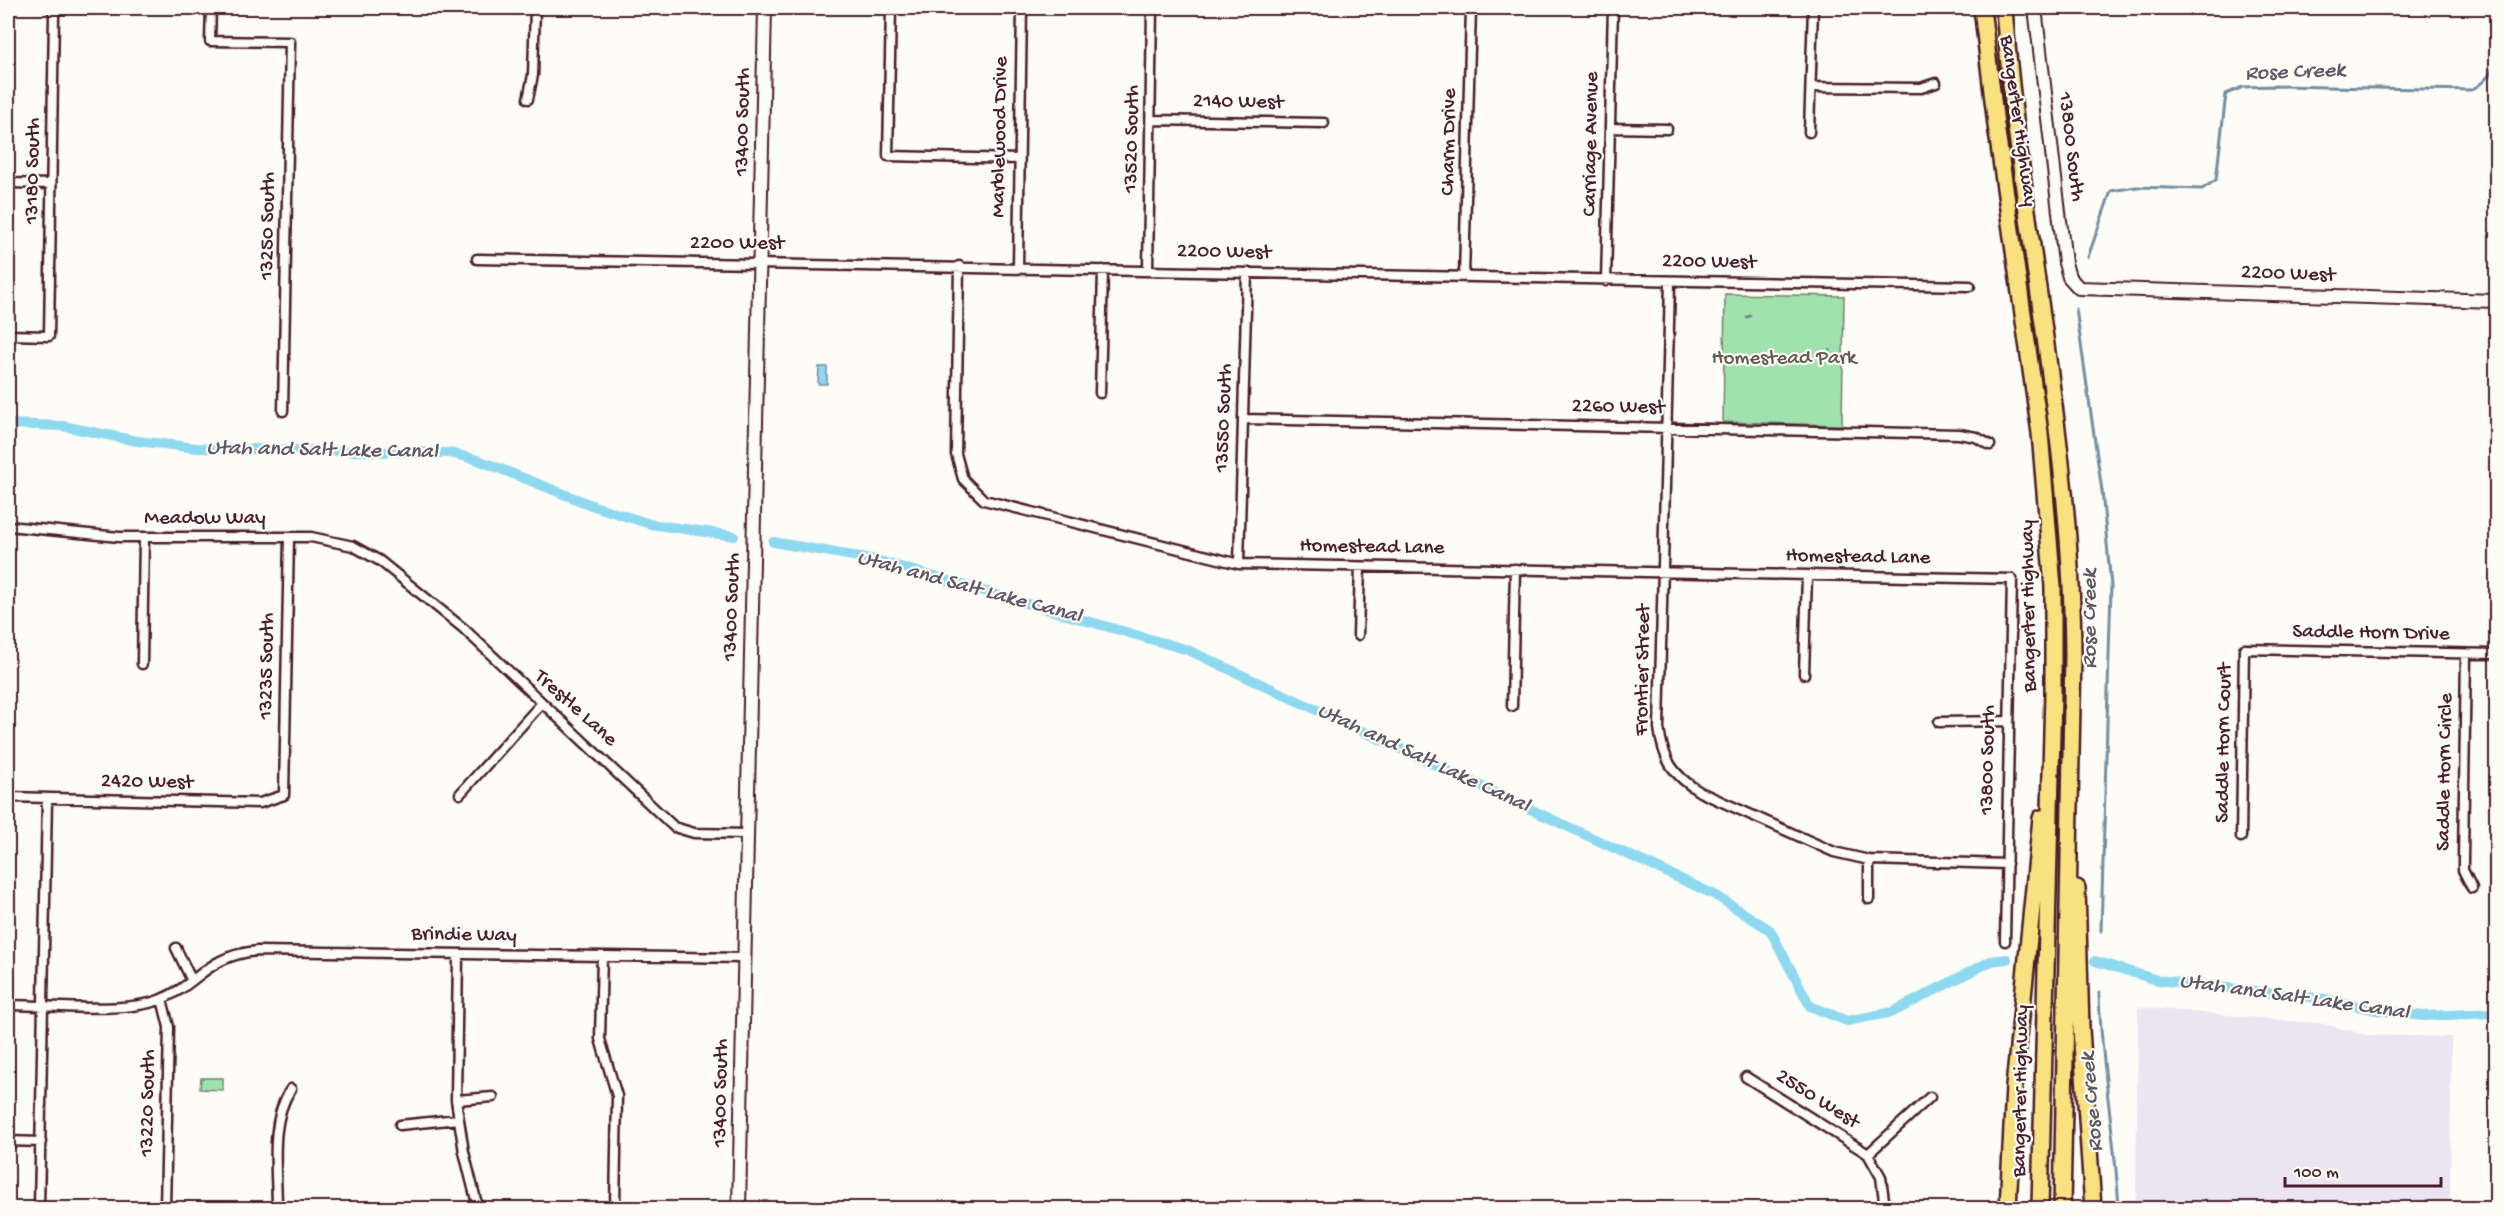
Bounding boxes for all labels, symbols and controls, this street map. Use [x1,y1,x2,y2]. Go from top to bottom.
street label: Bangerter Highway [1992,33,2041,208]
street label: Marblewood Drive [987,55,1015,218]
water label: Rose Creek [2245,58,2348,88]
street label: 13400 South [731,68,757,177]
street label: Carriage Avenue [1578,70,1606,217]
street label: 13520 South [1120,85,1146,194]
street label: Charm Drive [1437,87,1463,196]
street label: 2140 West [1192,90,1286,116]
street label: 13800 South [2051,90,2089,203]
street label: 13180 South [21,117,47,226]
street label: 13250 South [256,172,282,281]
street label: 2200 West [690,232,787,257]
street label: 2200 West [1177,240,1274,266]
street label: 2200 West [1662,250,1759,276]
street label: 2200 West [2240,261,2338,289]
park label: Homestead Park [1712,347,1859,372]
street label: 13550 South [1211,363,1239,474]
street label: 2260 West [1571,395,1667,421]
water label: Utah and Salt Lake Canal [206,436,439,466]
street label: Meadow Way [144,507,266,532]
street label: Bangerter Highway [2016,520,2044,693]
street label: Homestead Lane [1299,534,1446,562]
street label: Homestead Lane [1785,544,1932,572]
water label: Utah and Salt Lake Canal [854,545,1085,631]
street label: 13400 South [719,552,747,663]
water label: Rose Creek [2078,567,2104,669]
street label: Frontier Street [1630,602,1658,737]
street label: 13235 South [255,612,281,721]
street label: Saddle Horn Drive [2292,620,2451,648]
street label: Saddle Horn Court [2211,660,2239,823]
street label: Trestle Lane [528,664,623,754]
street label: Saddle Horn Circle [2432,692,2460,851]
water label: Utah and Salt Lake Canal [1313,698,1534,820]
street label: 13800 South [1976,705,2002,816]
street label: 2420 West [101,770,196,796]
street label: Brindie Way [410,923,517,949]
water label: Utah and Salt Lake Canal [2178,969,2412,1027]
street label: Bangerter Highway [2008,1005,2036,1178]
street label: 13400 South [709,1039,735,1148]
street label: 13220 South [136,1049,162,1158]
water label: Rose Creek [2076,1049,2110,1153]
street label: 2550 West [1770,1064,1866,1137]
scale bar [2285,1150,2441,1188]
text: 100 m [2293,1163,2339,1184]

